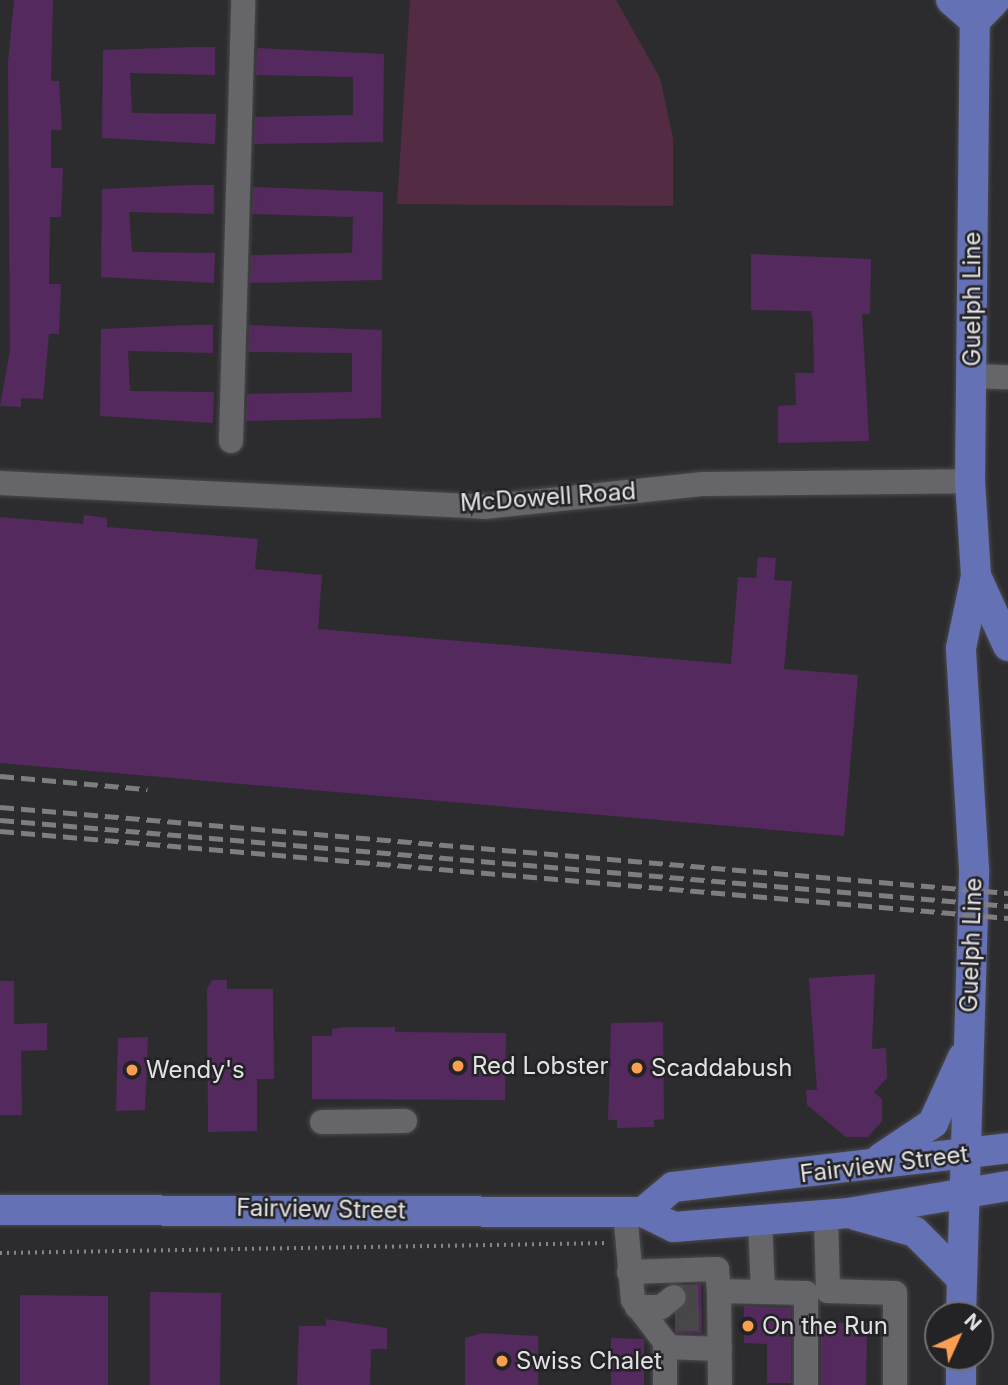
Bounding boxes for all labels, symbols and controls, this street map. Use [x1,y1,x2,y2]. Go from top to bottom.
street label: Guelph Line [958,231,986,367]
street label: McDowell Road [459,476,637,518]
street label: Guelph Line [954,877,988,1013]
place label: Red Lobster [472,1052,608,1080]
place label: Scaddabush [651,1054,792,1082]
place label: Wendy's [146,1056,245,1084]
marker: Red Lobster [450,1058,466,1074]
marker: Scaddabush [629,1060,645,1076]
marker: Wendy's [124,1062,140,1078]
street label: Fairview Street [798,1139,970,1189]
street label: Fairview Street [236,1193,406,1225]
north arrow [924,1301,994,1371]
text: N [960,1309,986,1335]
place label: On the Run [762,1312,888,1340]
marker: On the Run [740,1318,756,1334]
place label: Swiss Chalet [516,1347,662,1375]
marker: Swiss Chalet [494,1353,510,1369]

